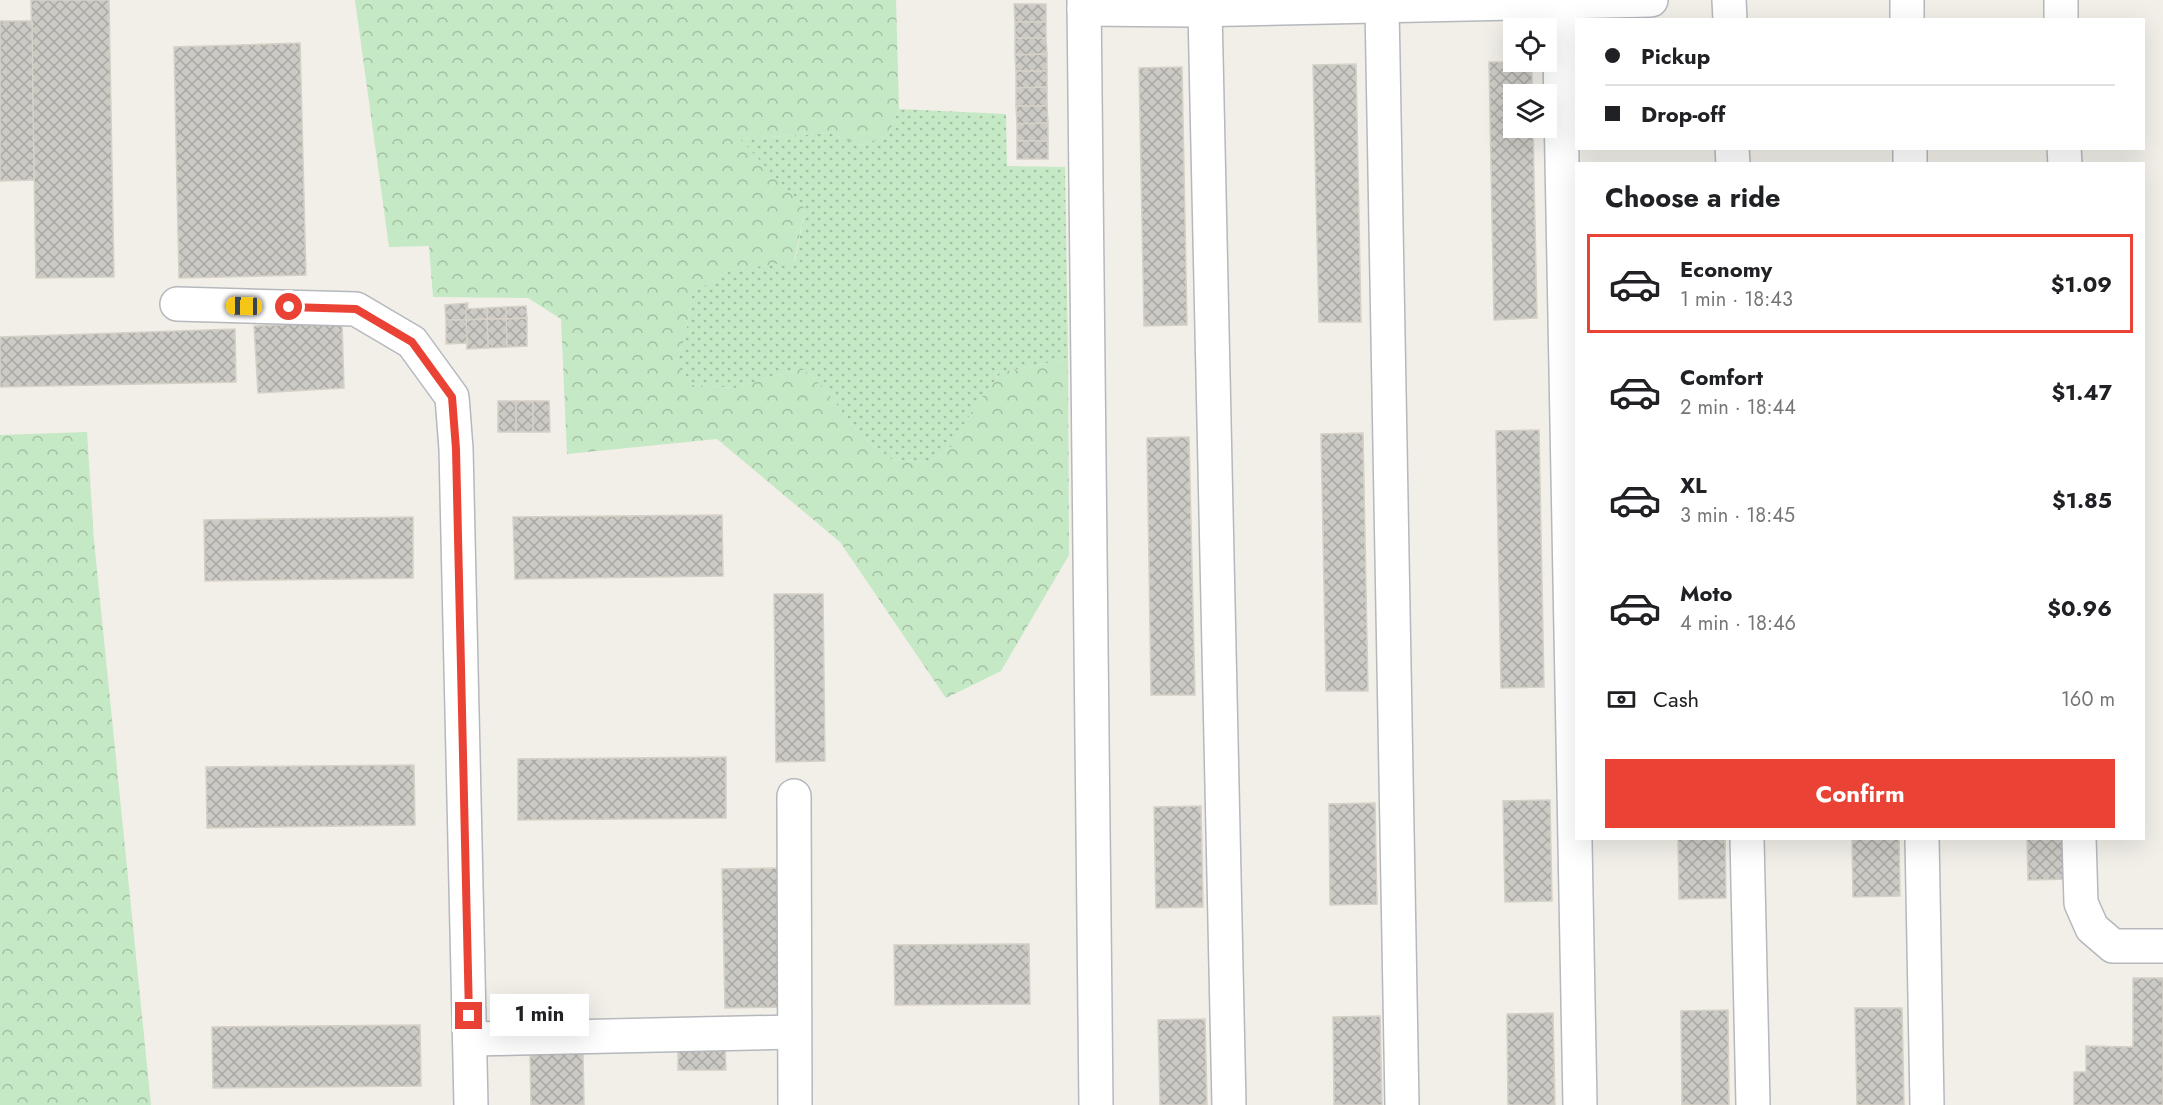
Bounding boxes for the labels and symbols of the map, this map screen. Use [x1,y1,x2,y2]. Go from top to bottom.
route start [275,293,302,320]
car [226,297,262,315]
callout: 1 min [490,995,589,1037]
route end [455,1002,482,1029]

